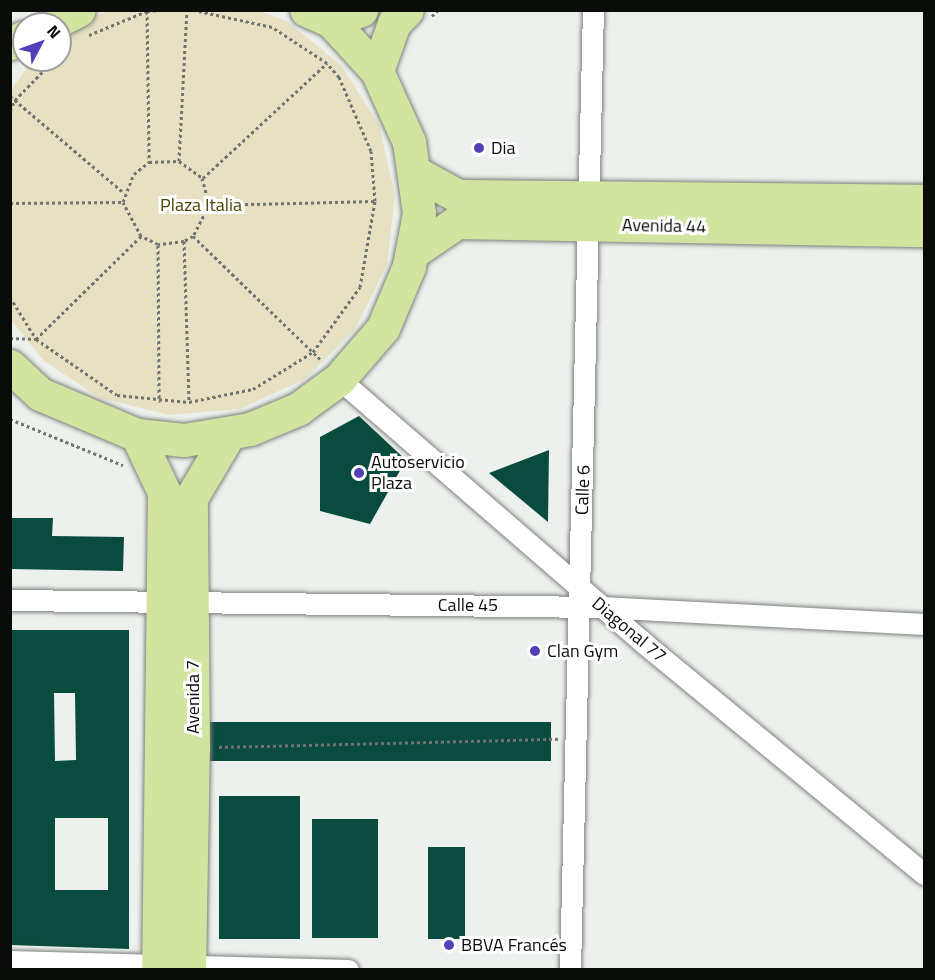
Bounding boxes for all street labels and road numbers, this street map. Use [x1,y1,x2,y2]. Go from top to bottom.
street label: Avenida 44 [622,214,706,238]
street label: Calle 6 [571,465,595,515]
street label: Diagonal 77 [587,593,671,667]
street label: Calle 45 [438,594,498,616]
street label: Avenida 7 [182,660,204,734]

